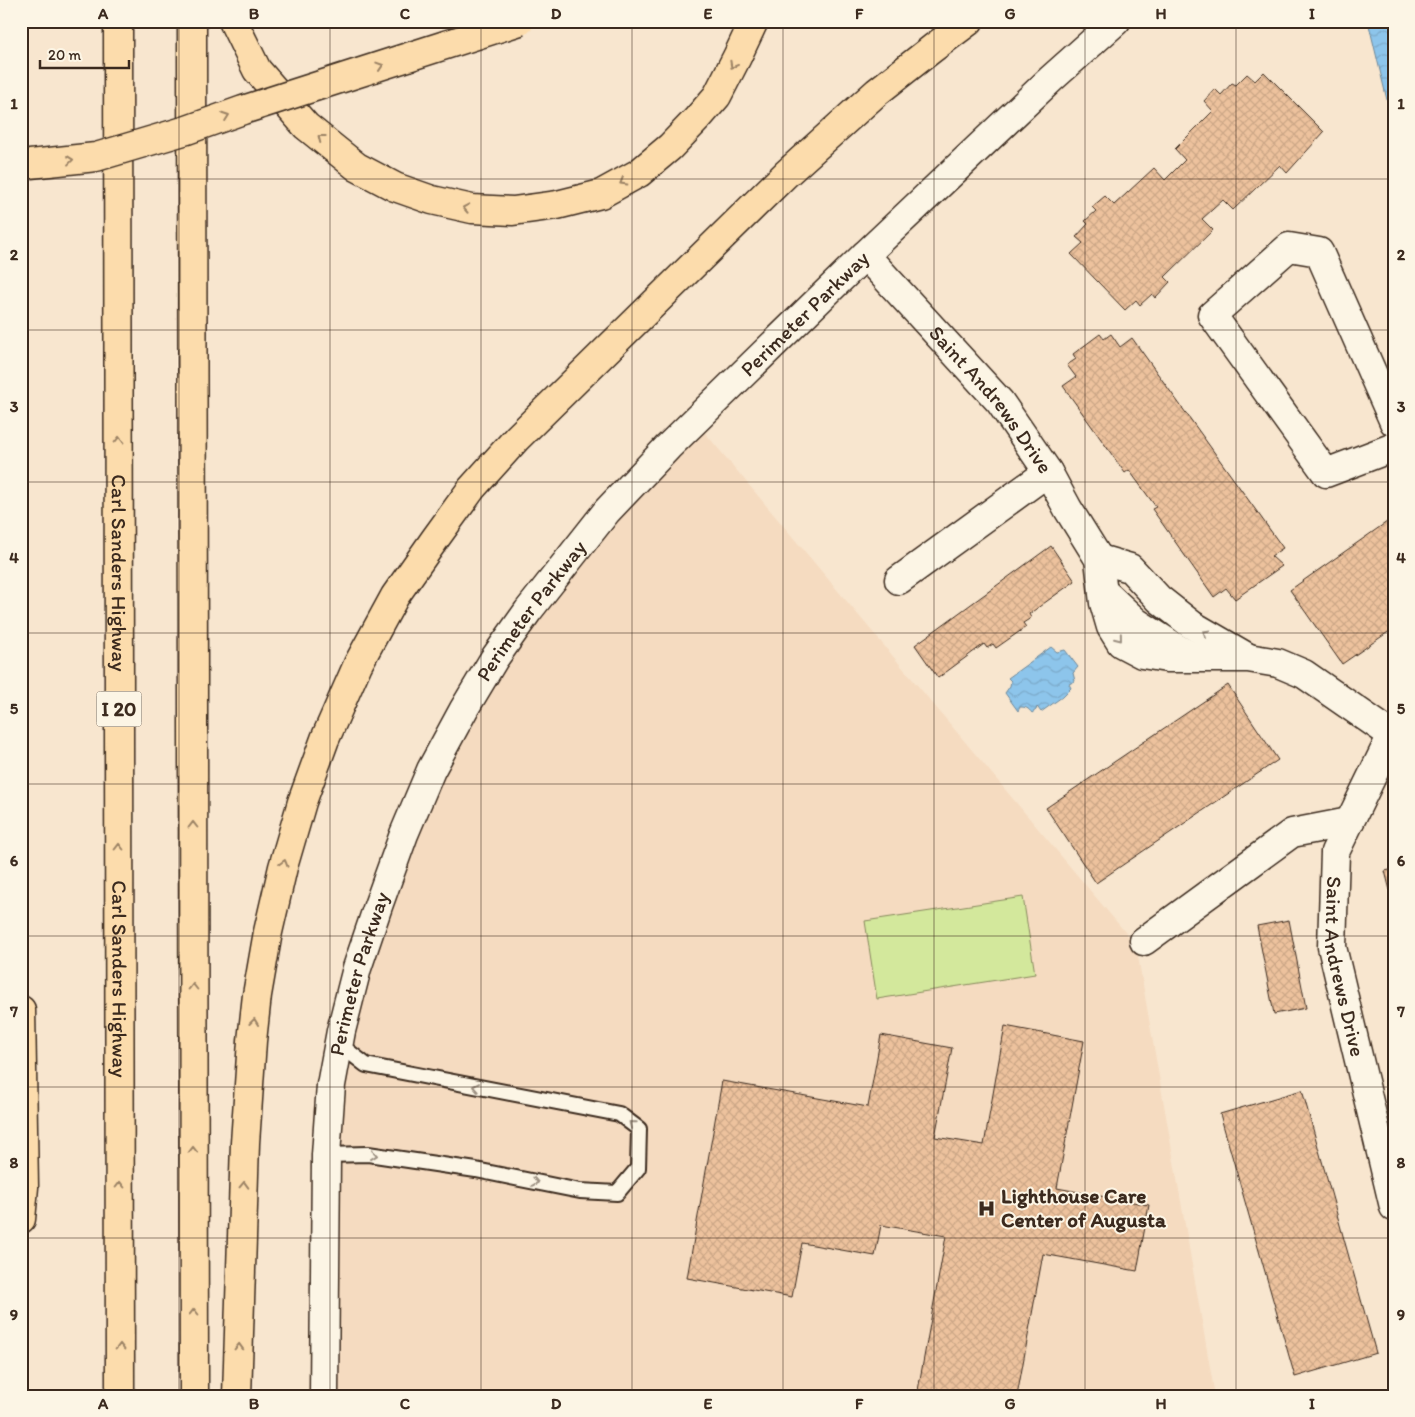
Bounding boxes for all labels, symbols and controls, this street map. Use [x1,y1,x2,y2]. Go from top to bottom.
text: A [97,4,109,23]
text: B [249,4,260,23]
text: C [400,4,411,23]
text: D [551,4,562,23]
text: E [704,4,713,23]
text: F [855,4,864,23]
text: G [1004,4,1016,23]
text: H [1155,4,1167,23]
text: I [1309,4,1315,23]
scale bar [40,38,129,70]
text: 20 m [48,46,82,64]
one-way arrow [729,60,739,69]
one-way arrow [376,62,384,72]
text: 1 [10,94,18,113]
text: 1 [1397,94,1405,113]
one-way arrow [221,112,229,122]
one-way arrow [318,135,327,144]
one-way arrow [66,155,74,166]
one-way arrow [619,175,628,185]
one-way arrow [461,203,470,214]
text: 2 [10,245,19,264]
street label: Perimeter Parkway [735,245,874,381]
text: 2 [1397,245,1406,264]
street label: Saint Andrews Drive [924,320,1058,478]
text: 3 [10,397,19,416]
text: 3 [1397,397,1406,416]
one-way arrow [114,435,124,443]
street label: Carl Sanders Highway [107,474,132,672]
street label: Perimeter Parkway [471,535,591,686]
text: 4 [9,548,19,567]
text: 4 [1396,548,1406,567]
one-way arrow [1202,630,1211,640]
one-way arrow [1113,633,1122,642]
road number: I 20 [96,692,142,726]
text: 5 [10,699,19,718]
text: 5 [1397,699,1406,718]
one-way arrow [188,820,198,828]
one-way arrow [114,843,124,850]
text: 6 [10,851,19,870]
text: 6 [1397,851,1406,870]
one-way arrow [279,859,289,868]
street label: Saint Andrews Drive [1319,876,1371,1059]
street label: Carl Sanders Highway [107,880,133,1078]
street label: Perimeter Parkway [324,888,394,1058]
one-way arrow [188,983,198,990]
text: 7 [9,1002,18,1021]
text: 7 [1396,1002,1405,1021]
one-way arrow [248,1018,259,1026]
one-way arrow [472,1082,481,1092]
one-way arrow [629,1121,638,1130]
one-way arrow [188,1145,199,1153]
one-way arrow [371,1149,379,1160]
text: 8 [10,1153,19,1172]
text: 8 [1397,1153,1406,1172]
one-way arrow [530,1176,539,1187]
one-way arrow [115,1180,125,1188]
one-way arrow [238,1180,249,1188]
place label: Lighthouse Care Center of Augusta [1001,1183,1167,1233]
hospital icon: Lighthouse Care Center of Augusta [977,1198,997,1218]
text: 9 [10,1305,18,1324]
text: 9 [1397,1305,1405,1324]
one-way arrow [189,1308,199,1316]
one-way arrow [115,1343,125,1350]
one-way arrow [233,1343,244,1351]
text: A [97,1394,109,1413]
text: B [249,1394,260,1413]
text: C [400,1394,411,1413]
text: D [551,1394,562,1413]
text: E [704,1394,713,1413]
text: F [855,1394,864,1413]
text: G [1004,1394,1016,1413]
text: H [1155,1394,1167,1413]
text: I [1309,1394,1315,1413]

